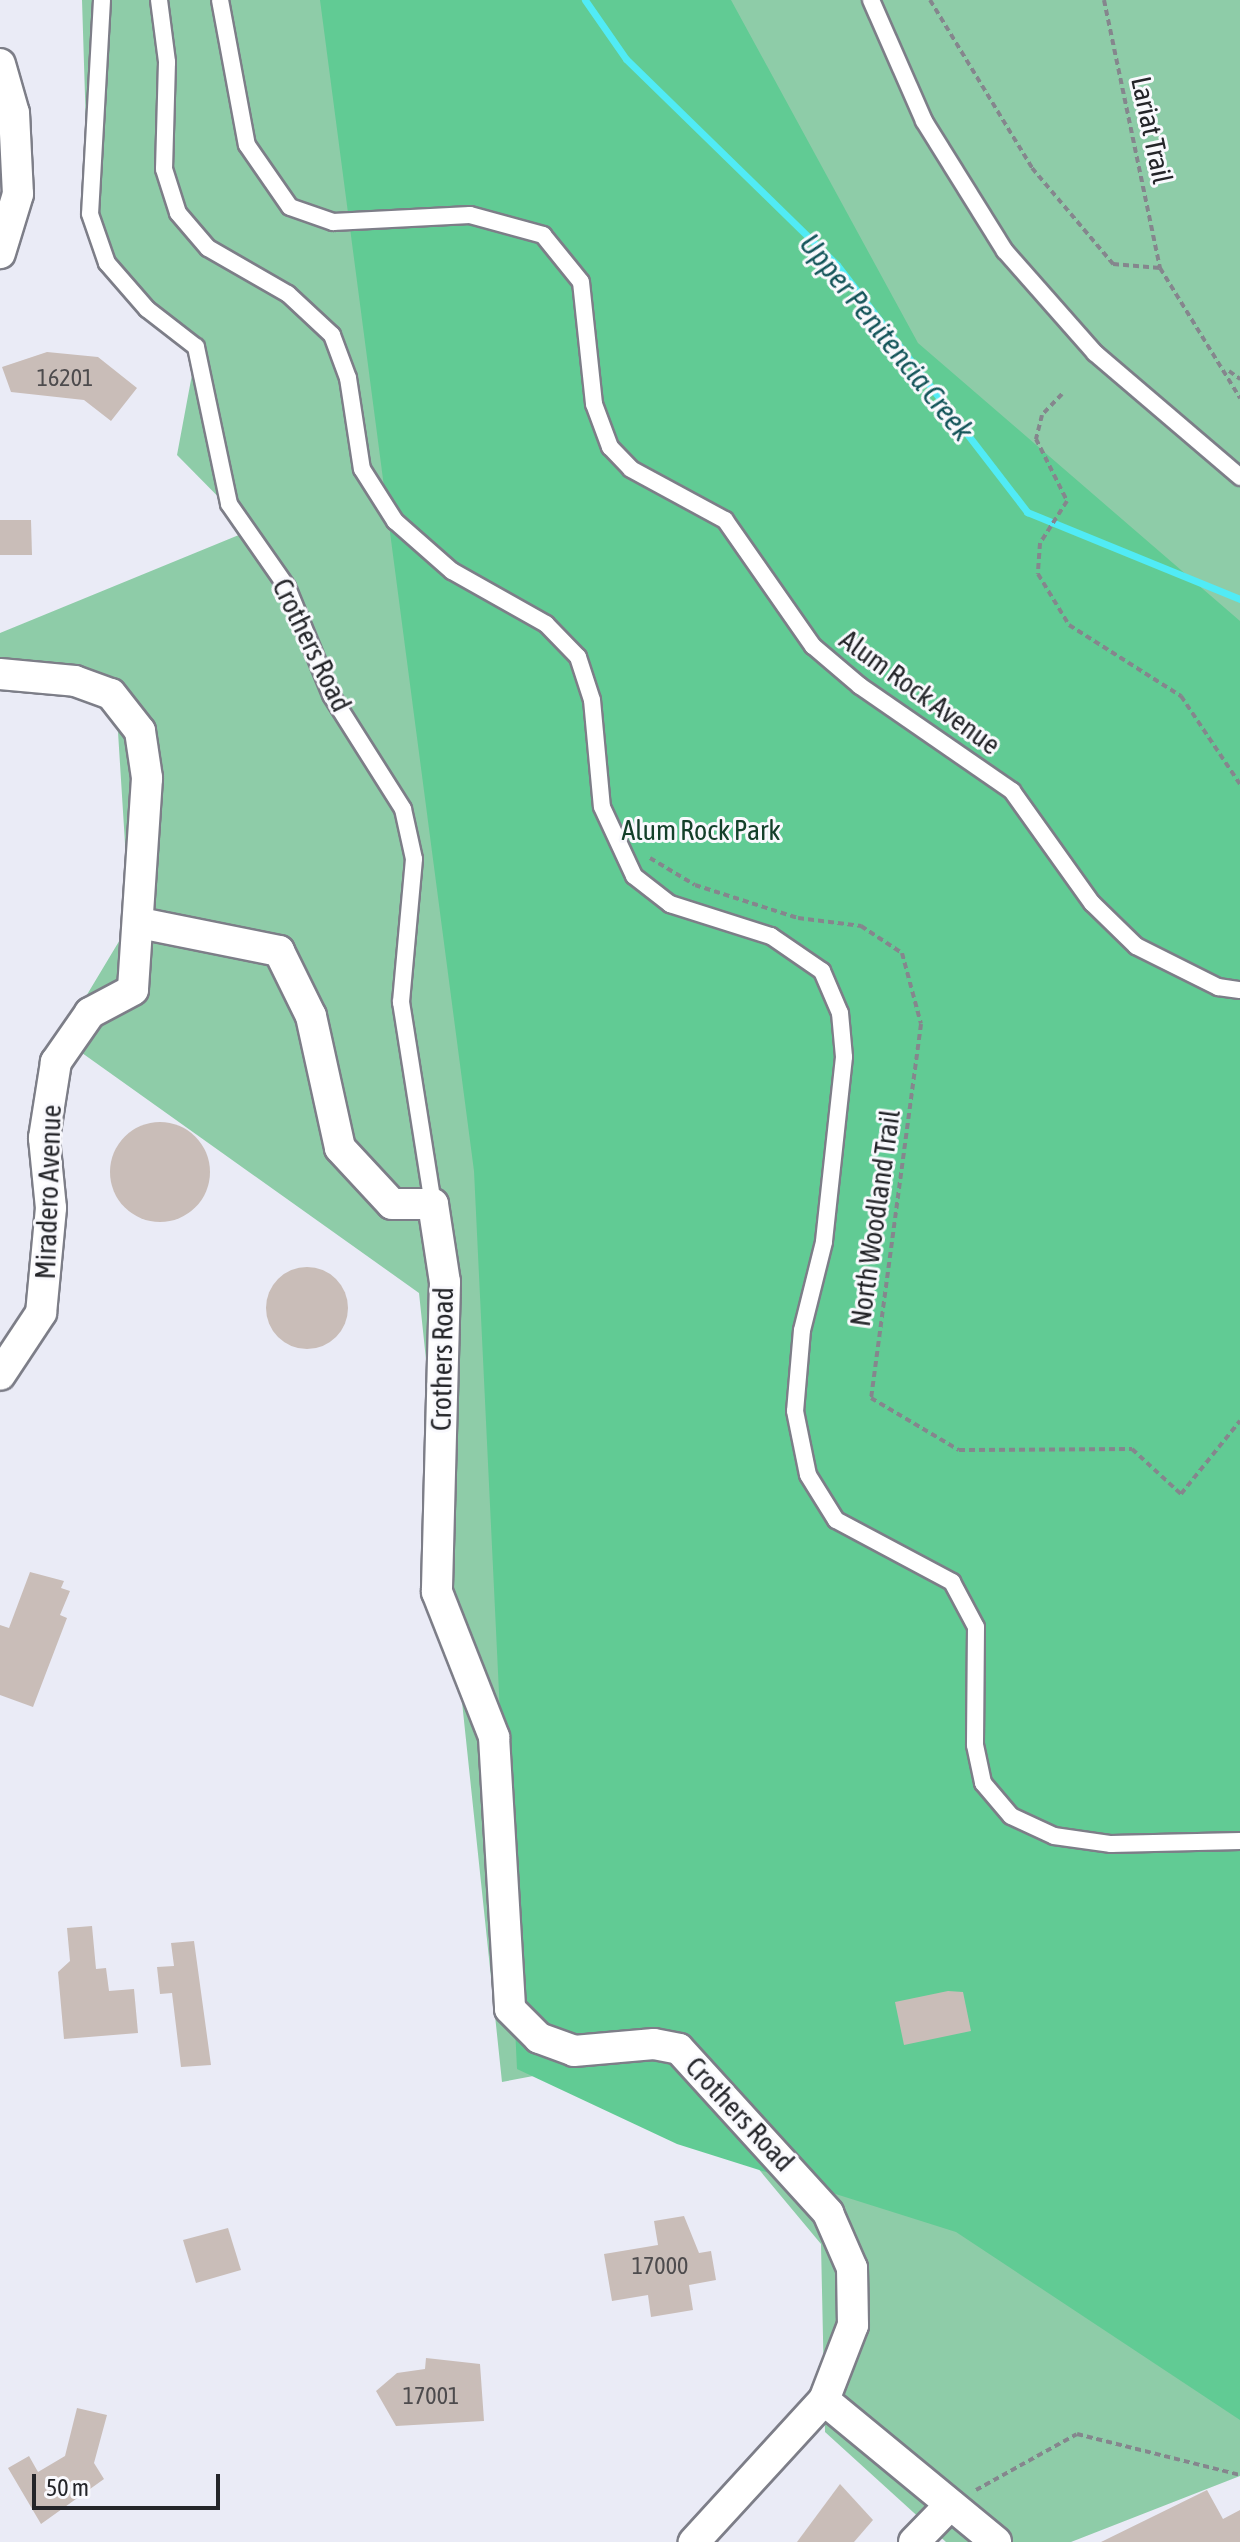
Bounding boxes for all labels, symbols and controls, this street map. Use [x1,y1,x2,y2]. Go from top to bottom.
street label: Lariat Trail [1124,73,1180,187]
water label: Upper Penitencia Creek [792,226,982,448]
house number: 16201 [37,364,93,392]
street label: Crothers Road [265,573,359,717]
street label: Alum Rock Avenue [833,623,1007,761]
park label: Alum Rock Park [621,813,781,847]
street label: Miradero Avenue [28,1104,68,1280]
street label: North Woodland Trail [843,1107,907,1329]
street label: Crothers Road [424,1287,460,1431]
street label: Crothers Road [679,2050,801,2178]
house number: 17000 [632,2252,688,2280]
house number: 17001 [403,2382,459,2410]
scale bar [36,2458,224,2508]
text: 50 m [46,2474,89,2501]

